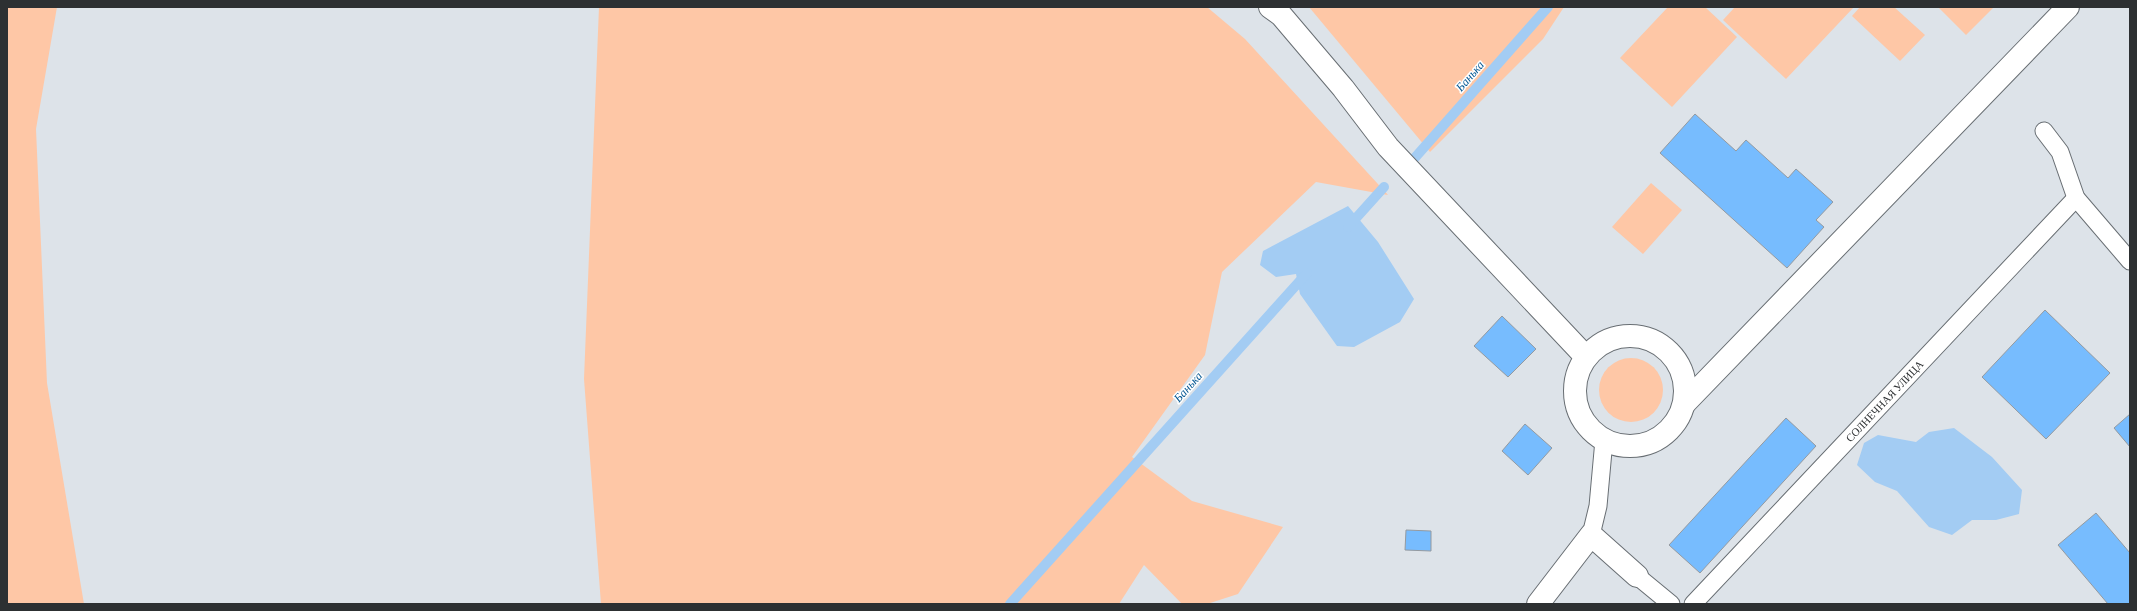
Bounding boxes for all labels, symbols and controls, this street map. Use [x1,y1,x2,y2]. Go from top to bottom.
water label: Банька [1452,58,1487,95]
street label: СОЛНЕЧНАЯ УЛИЦА [1843,358,1926,444]
water label: Банька [1170,369,1205,406]

